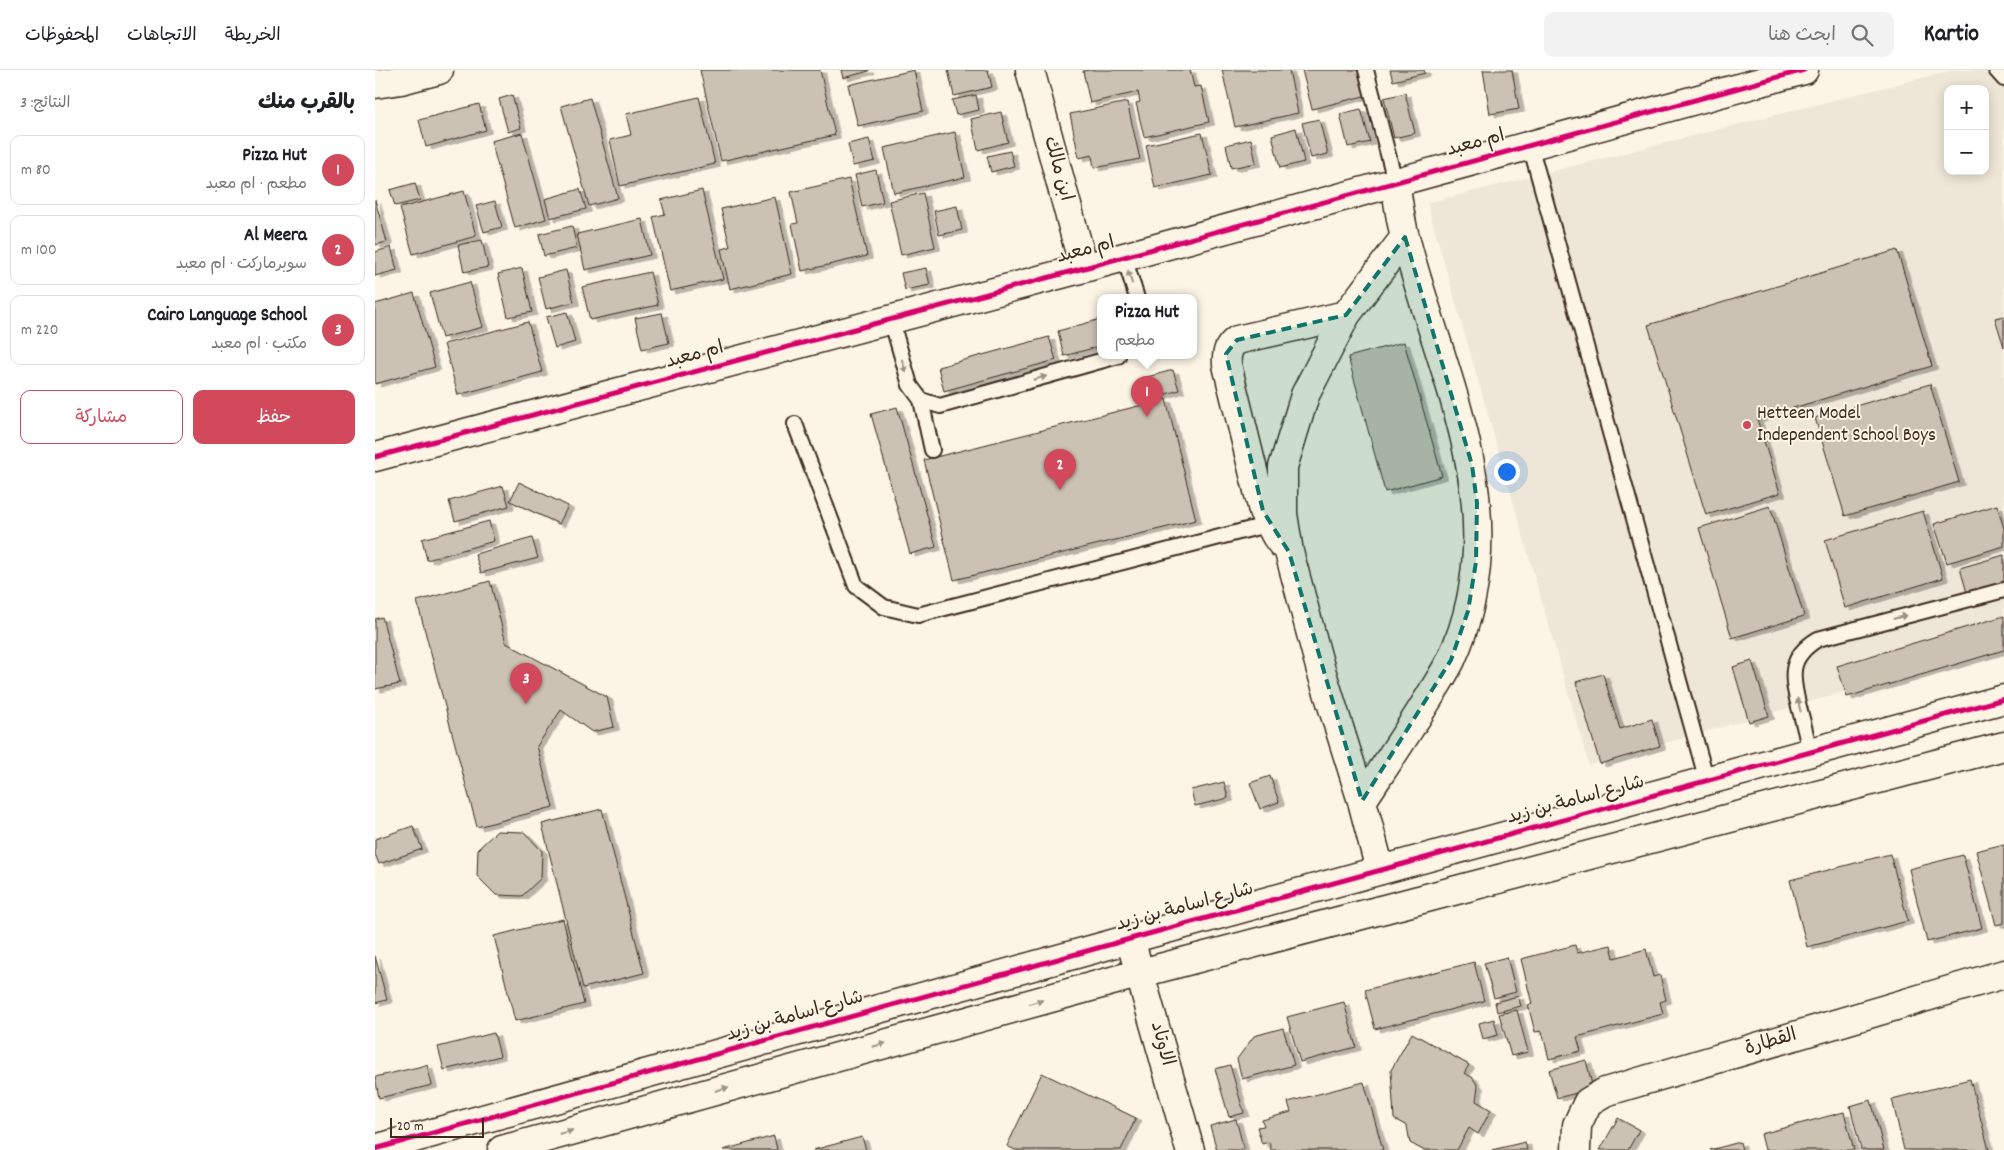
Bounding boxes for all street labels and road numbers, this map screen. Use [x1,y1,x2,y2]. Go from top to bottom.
street label: ام معبد [1444,123,1508,165]
street label: ابن مالك [1035,134,1079,204]
street label: ام معبد [1054,230,1118,272]
street label: ام معبد [663,335,727,377]
street label: شارع اسامة بن زيد [1504,770,1648,832]
street label: شارع اسامة بن زيد [1113,877,1257,939]
street label: شارع اسامة بن زيد [723,984,867,1050]
street label: الاوتاد [1142,1019,1180,1069]
street label: القطارة [1742,1023,1800,1063]

